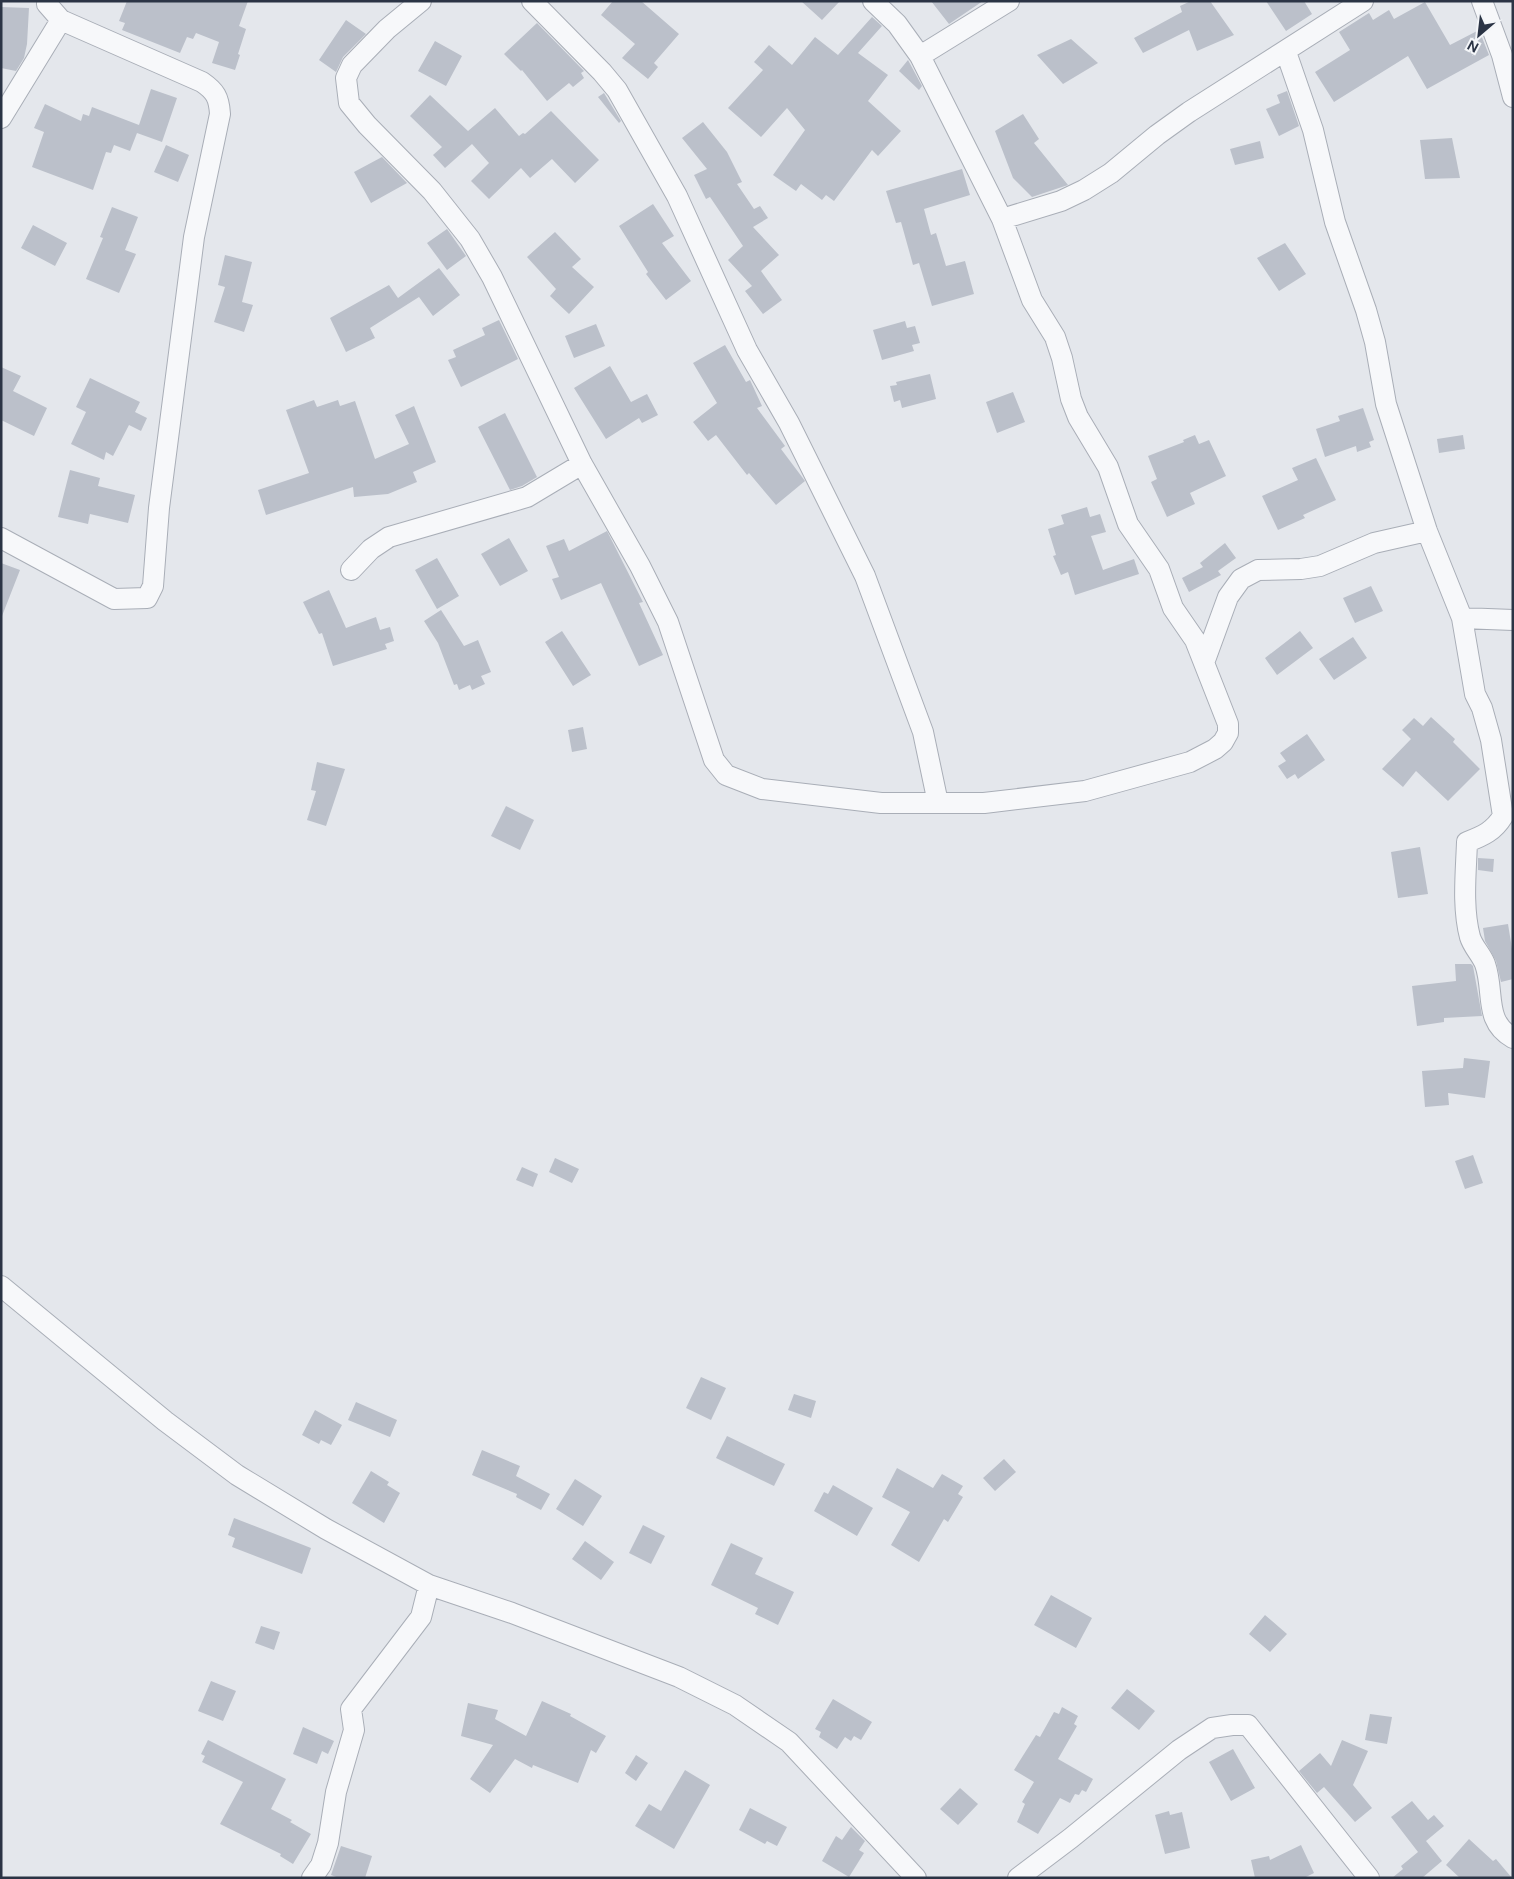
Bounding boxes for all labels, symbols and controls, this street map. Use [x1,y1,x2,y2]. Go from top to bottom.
north arrow [1454,10,1504,60]
text: N [1464,36,1482,57]

